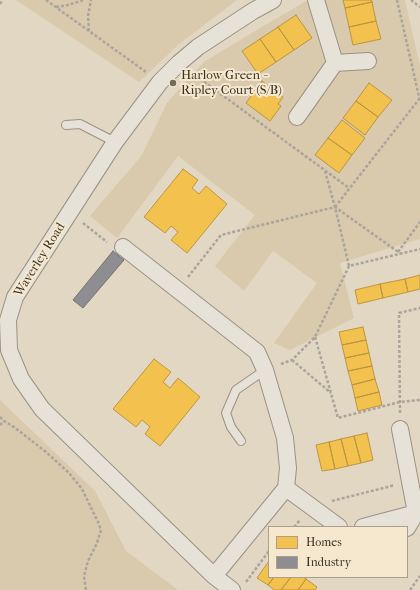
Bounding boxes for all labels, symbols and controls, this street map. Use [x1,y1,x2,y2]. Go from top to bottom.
place label: Harlow Green - Ripley Court (S/B) [181,68,282,99]
marker: Harlow Green - Ripley Court (S/B) [168,78,178,88]
street label: Waverley Road [11,220,69,300]
legend [268,526,408,578]
text: Homes [306,535,342,549]
text: Industry [306,555,351,569]

